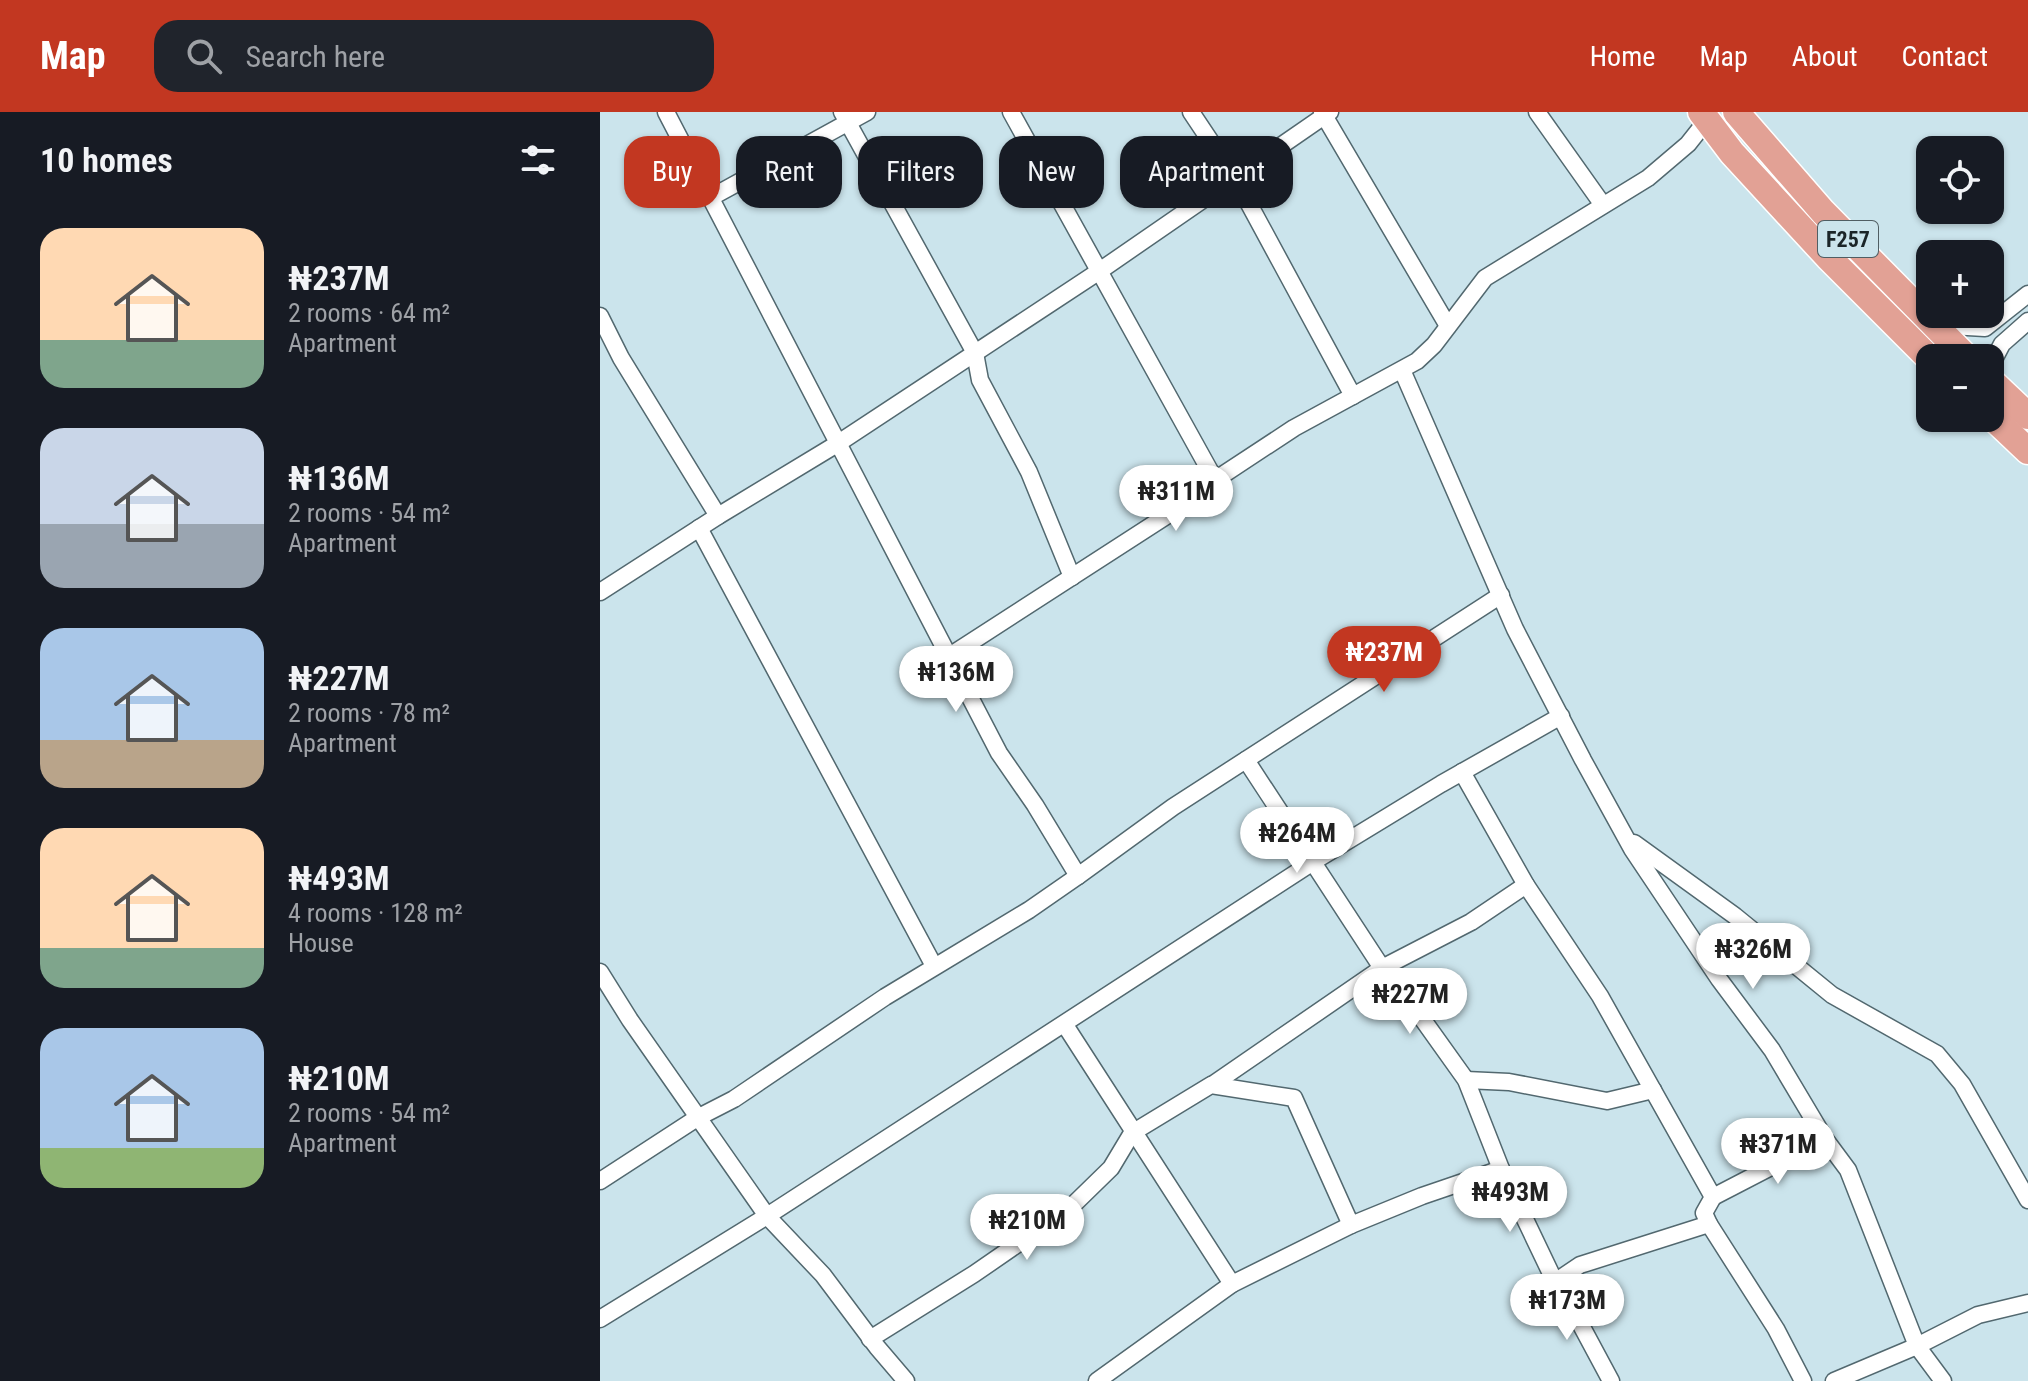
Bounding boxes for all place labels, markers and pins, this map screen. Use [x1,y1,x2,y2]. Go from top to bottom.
pin: ₦311M [1120,465,1232,533]
pin: ₦237M [1328,626,1440,694]
pin: ₦136M [900,646,1012,714]
pin: ₦264M [1241,807,1353,875]
pin: ₦326M [1697,923,1809,991]
pin: ₦227M [1354,968,1466,1036]
pin: ₦371M [1722,1118,1834,1186]
pin: ₦493M [1454,1166,1566,1234]
pin: ₦210M [971,1194,1083,1262]
pin: ₦173M [1511,1274,1623,1342]

